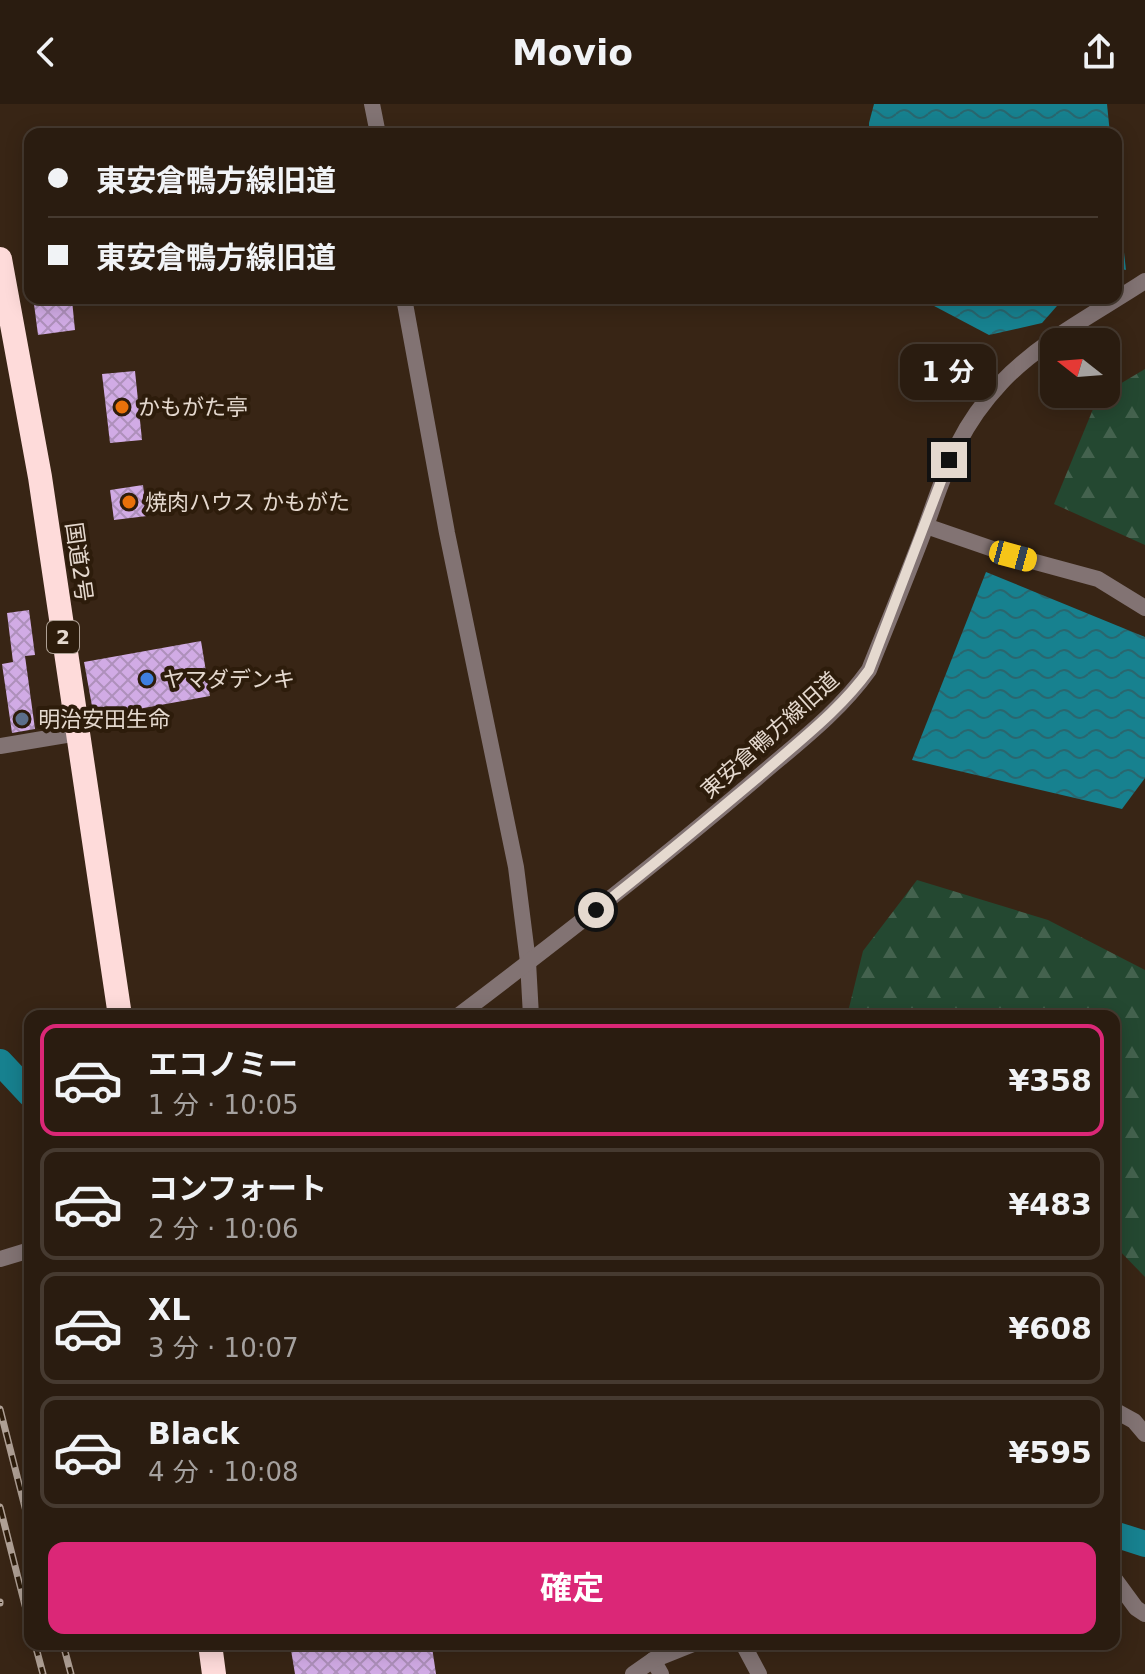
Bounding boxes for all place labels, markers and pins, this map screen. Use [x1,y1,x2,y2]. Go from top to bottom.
place label: かもがた亭 [138,395,248,420]
marker: かもがた亭 [113,398,131,416]
place label: 焼肉ハウス かもがた [145,490,350,515]
marker: 焼肉ハウス かもがた [120,493,138,511]
place label: ヤマダデンキ [163,667,295,692]
marker: ヤマダデンキ [138,670,156,688]
place label: 明治安田生命 [38,707,170,732]
marker: 明治安田生命 [13,710,31,728]

